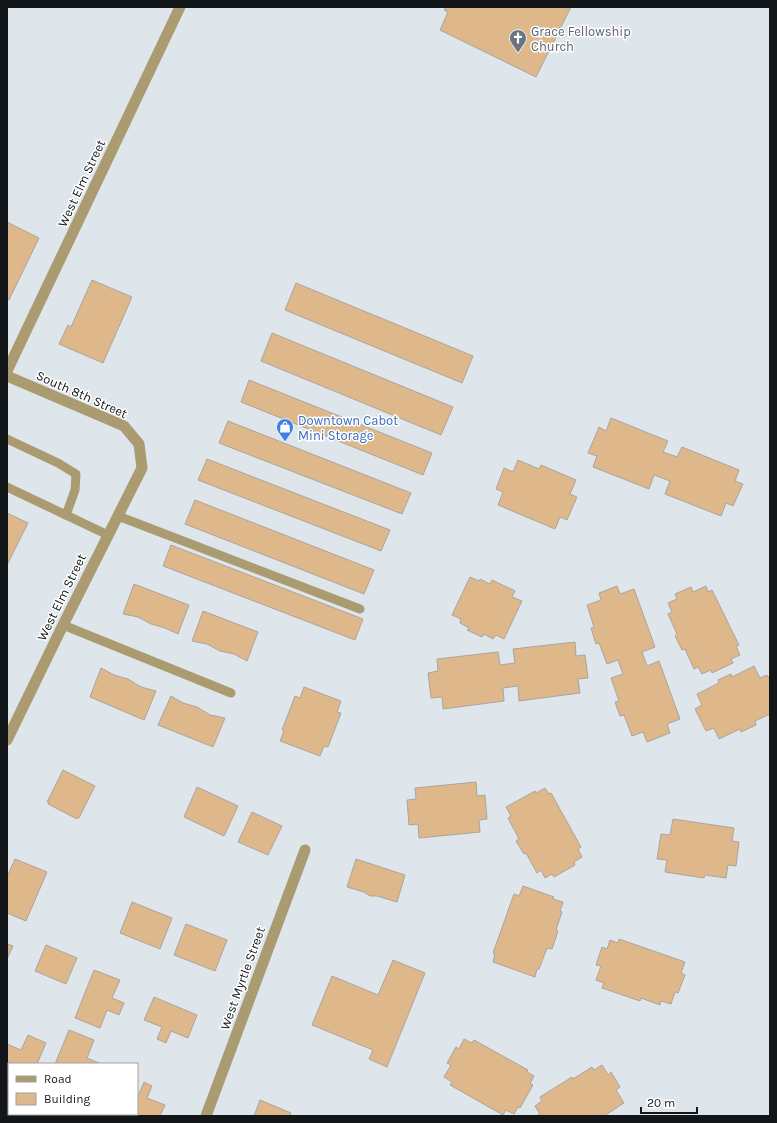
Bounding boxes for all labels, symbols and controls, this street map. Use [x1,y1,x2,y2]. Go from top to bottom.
place label: Grace Fellowship Church [531,24,631,54]
church icon: Grace Fellowship Church [508,28,528,53]
street label: West Elm Street [55,137,108,229]
street label: South 8th Street [34,368,130,421]
place label: Downtown Cabot Mini Storage [298,413,398,443]
shop icon: Downtown Cabot Mini Storage [275,417,295,442]
street label: West Elm Street [34,551,89,643]
street label: West Myrtle Street [217,925,268,1032]
legend [8,1063,138,1115]
text: Road [44,1072,72,1086]
scale bar [641,1089,697,1115]
text: Building [44,1092,91,1106]
text: 20 m [647,1096,675,1110]

